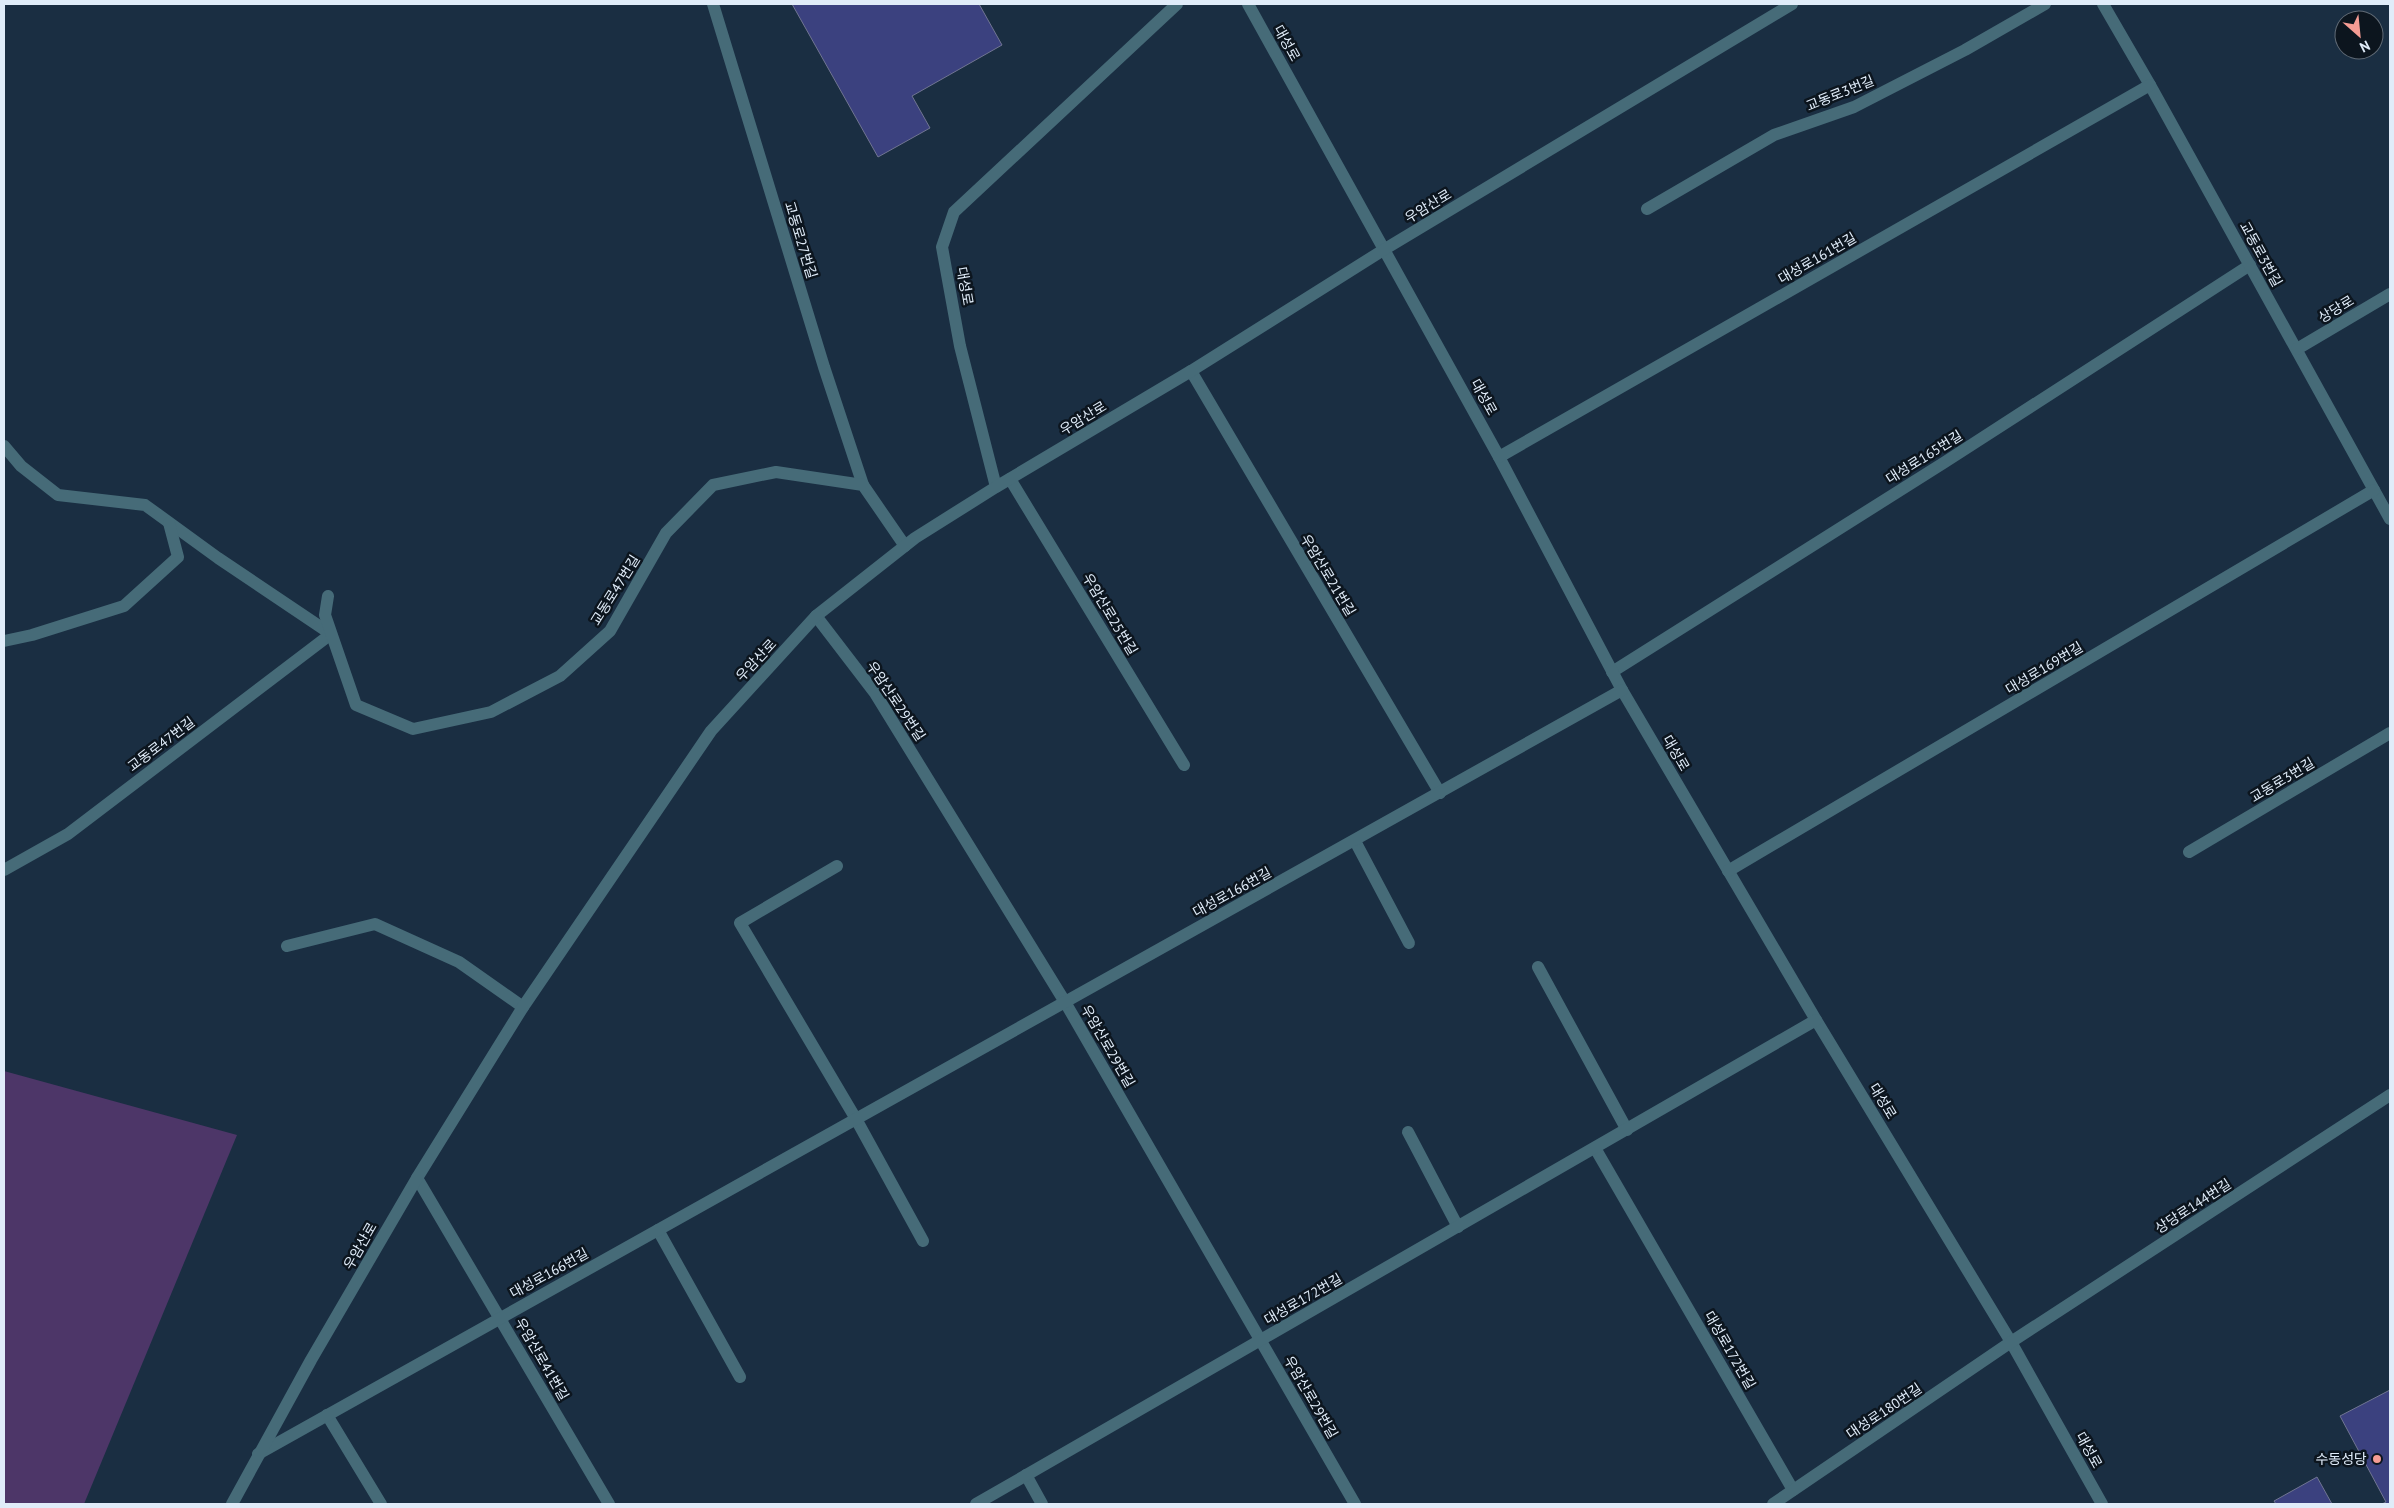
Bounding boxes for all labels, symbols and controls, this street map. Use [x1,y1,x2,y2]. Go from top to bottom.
north arrow [2334,10,2384,60]
street label: 대성로 [1270,22,1304,64]
text: N [2357,36,2373,57]
street label: 교동로3번길 [1803,71,1877,115]
street label: 우암산로 [1401,185,1455,227]
street label: 교동로27번길 [781,199,821,281]
street label: 교동로3번길 [2236,218,2286,290]
street label: 대성로161번길 [1775,228,1859,288]
street label: 대성로 [953,265,977,307]
street label: 상당로 [2315,291,2357,327]
street label: 대성로 [1467,376,1501,418]
street label: 우암산로 [1056,397,1110,439]
street label: 대성로165번길 [1882,426,1966,488]
street label: 우암산로21번길 [1296,531,1360,619]
street label: 교동로47번길 [586,551,644,629]
street label: 우암산로25번길 [1078,570,1142,658]
street label: 우암산로 [732,635,780,685]
street label: 대성로169번길 [2002,638,2086,698]
street label: 우암산로29번길 [863,658,929,744]
street label: 교동로47번길 [124,713,198,775]
street label: 대성로 [1659,732,1694,774]
street label: 교동로3번길 [2246,754,2318,806]
street label: 대성로166번길 [1189,863,1275,921]
street label: 우암산로29번길 [1077,1001,1139,1091]
street label: 대성로 [1865,1080,1901,1122]
street label: 상당로144번길 [2151,1175,2235,1237]
street label: 우암산로 [339,1219,381,1273]
street label: 대성로166번길 [506,1244,592,1302]
street label: 대성로172번길 [1261,1269,1345,1329]
street label: 대성로172번길 [1700,1308,1760,1392]
street label: 우암산로41번길 [511,1314,573,1404]
street label: 우암산로29번길 [1280,1352,1342,1442]
street label: 대성로180번길 [1843,1379,1925,1443]
street label: 대성로 [2072,1429,2106,1471]
place label: 수동성당 [2315,1450,2367,1468]
marker: 수동성당 [2371,1453,2383,1465]

